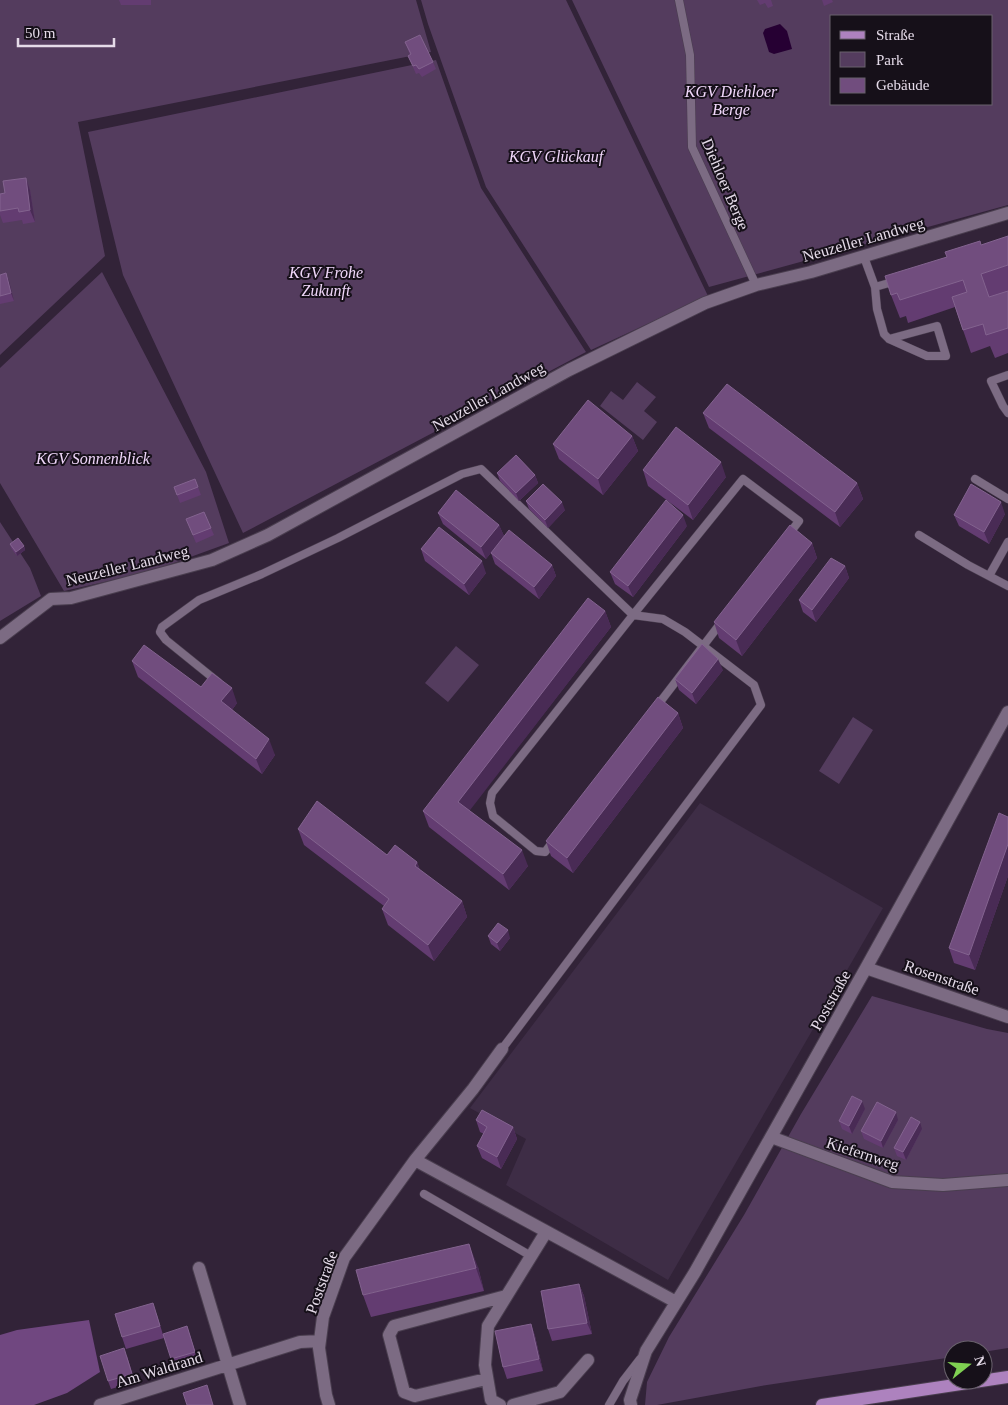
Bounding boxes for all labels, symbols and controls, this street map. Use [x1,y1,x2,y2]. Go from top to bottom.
scale bar [18,15,114,47]
legend [830,15,993,105]
text: 50 m [25,25,56,41]
text: Straße [876,27,915,43]
text: Park [876,52,904,68]
text: Gebäude [876,77,930,93]
park label: KGV Diehloer Berge [684,83,778,119]
street label: Diehloer Berge [698,136,752,233]
park label: KGV Glückauf [508,148,606,166]
street label: Neuzeller Landweg [800,214,926,266]
park label: KGV Frohe Zukunft [288,264,363,300]
street label: Neuzeller Landweg [429,359,548,435]
park label: KGV Sonnenblick [35,450,151,467]
street label: Neuzeller Landweg [64,542,190,590]
street label: Rosenstraße [902,957,982,998]
street label: Poststraße [807,967,854,1033]
street label: Kiefernweg [824,1134,901,1174]
street label: Poststraße [302,1248,341,1316]
north arrow [943,1340,993,1390]
street label: Am Waldrand [114,1348,204,1391]
text: N [971,1354,989,1368]

